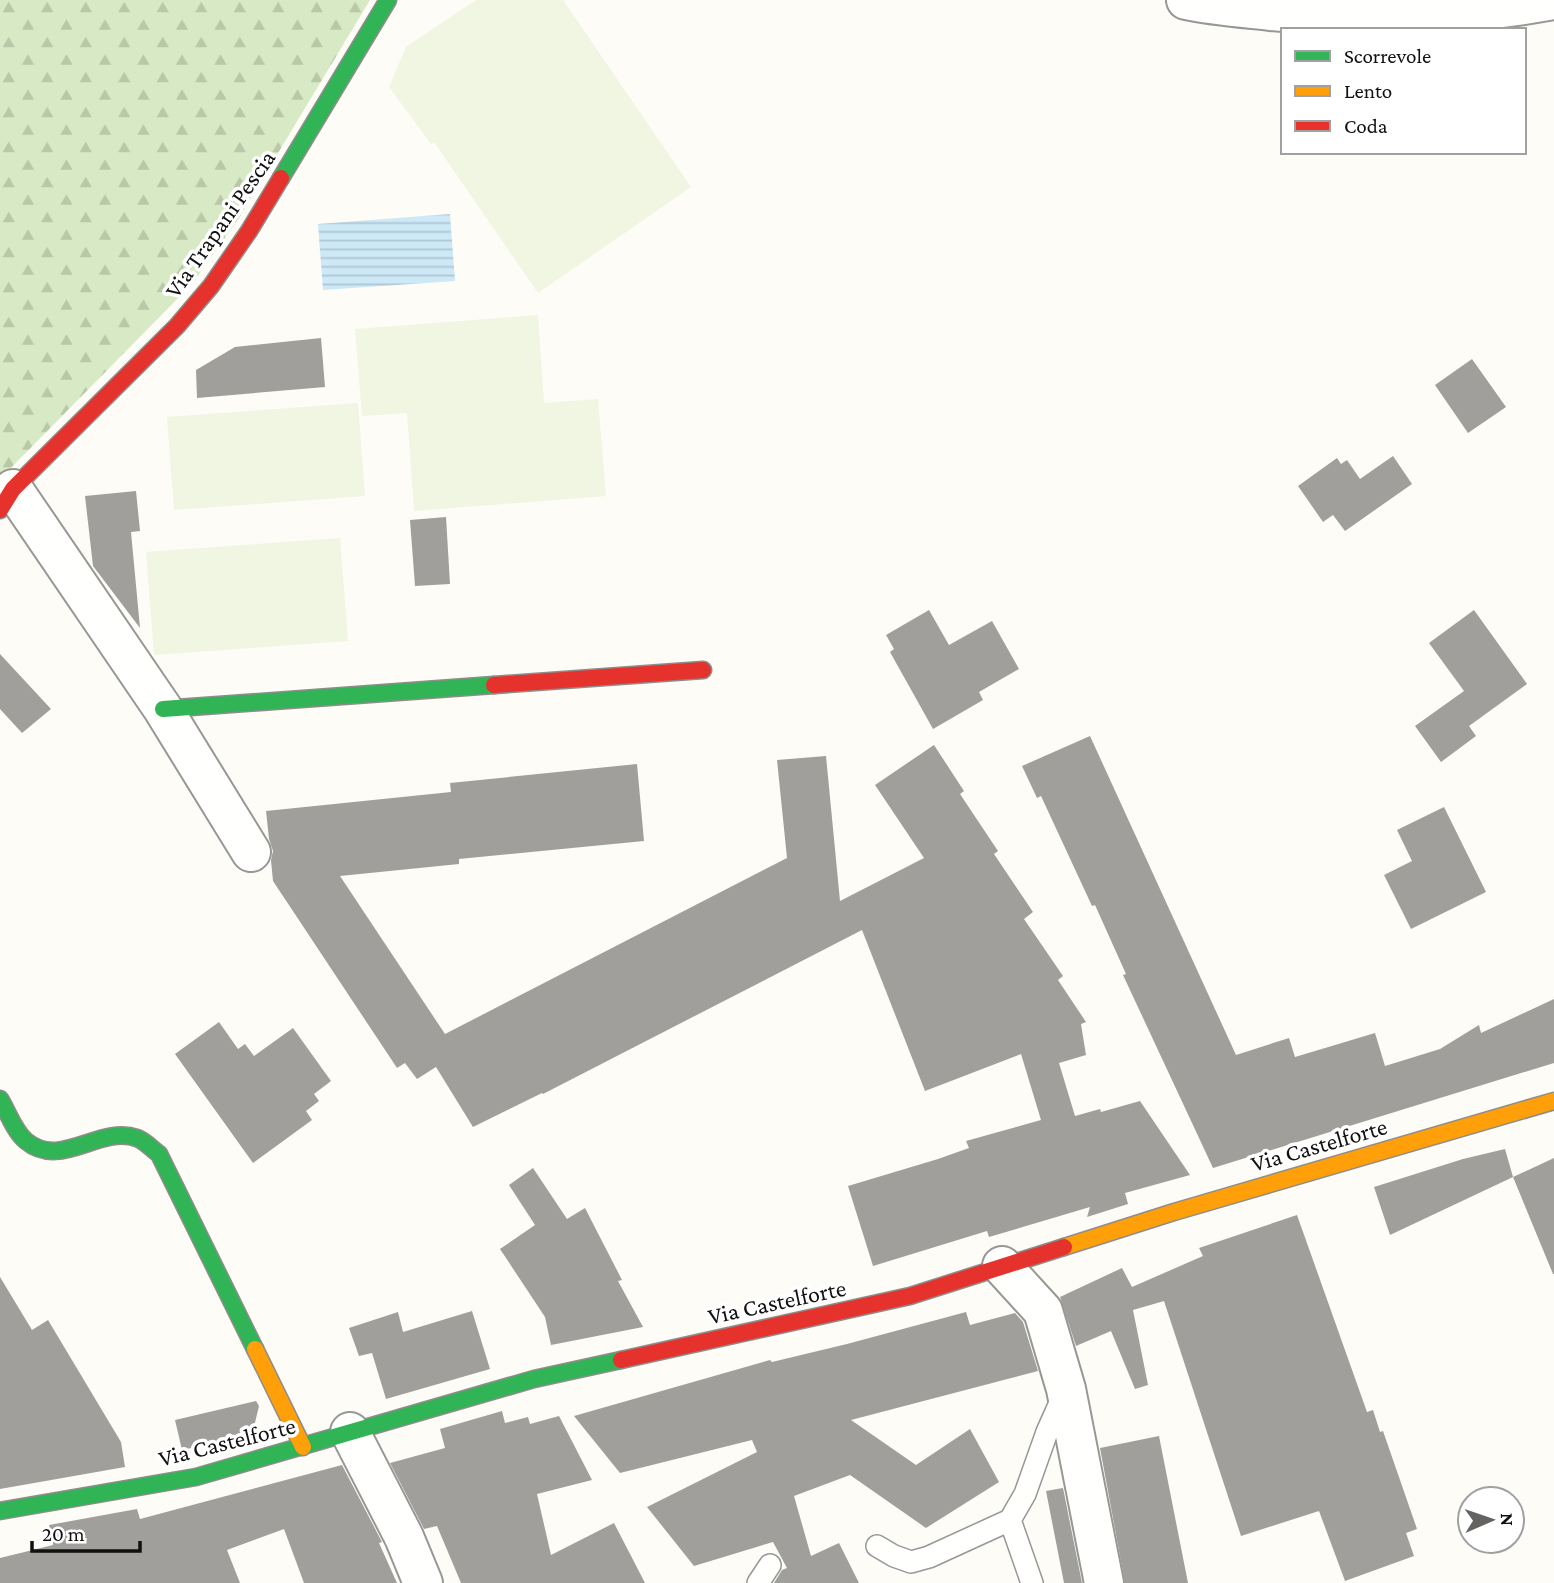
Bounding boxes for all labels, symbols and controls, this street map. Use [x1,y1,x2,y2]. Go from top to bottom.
legend [1281,28,1526,154]
text: Scorrevole [1344,44,1431,68]
text: Lento [1344,79,1392,103]
text: Coda [1344,114,1388,138]
street label: Via Trapani Pescia [159,145,280,303]
street label: Via Castelforte [1248,1112,1390,1177]
street label: Via Castelforte [706,1274,848,1329]
street label: Via Castelforte [156,1411,298,1472]
north arrow [1456,1485,1526,1555]
scale bar [32,1510,140,1554]
text: N [1497,1513,1518,1526]
text: 20 m [42,1522,85,1546]

